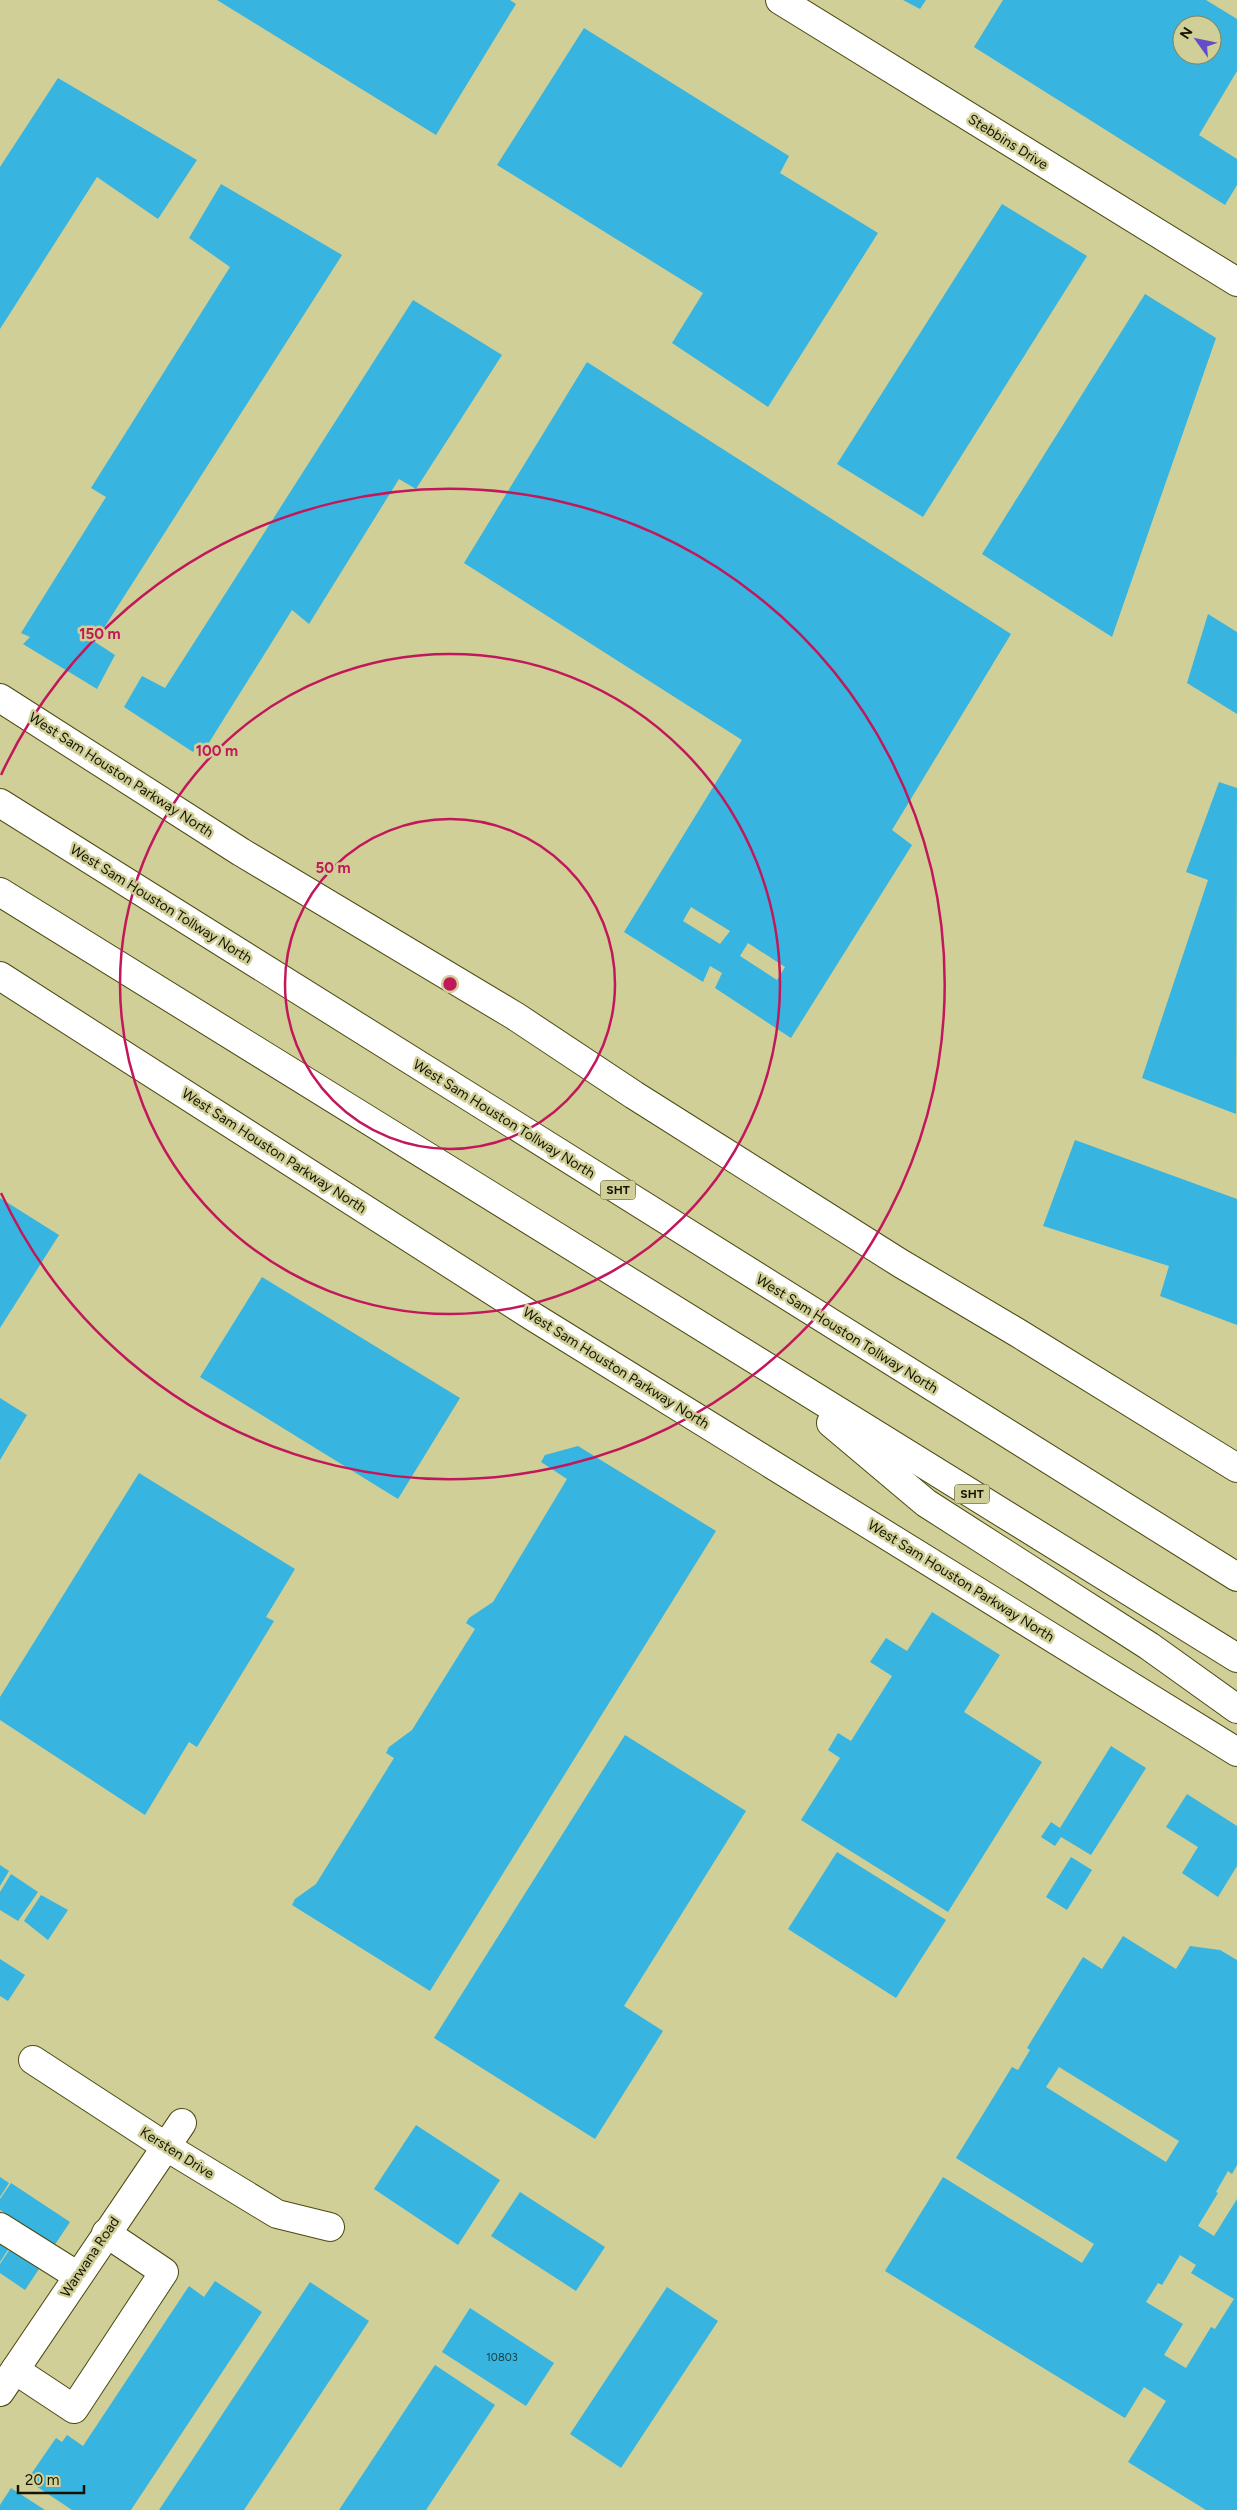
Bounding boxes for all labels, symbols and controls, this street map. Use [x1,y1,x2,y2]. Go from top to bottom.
north arrow [1172,15,1222,65]
text: N [1176,24,1197,42]
street label: Stebbins Drive [965,111,1052,174]
text: 150 m [79,625,121,643]
street label: West Sam Houston Parkway North [26,709,217,841]
text: 100 m [196,742,238,760]
street label: West Sam Houston Tollway North [67,841,255,967]
text: 50 m [315,859,351,877]
centre of rings [441,975,459,993]
street label: West Sam Houston Tollway North [410,1056,598,1182]
street label: West Sam Houston Parkway North [179,1085,370,1217]
road number: SHT [600,1180,636,1200]
street label: West Sam Houston Tollway North [753,1271,941,1397]
street label: West Sam Houston Parkway North [520,1303,713,1433]
road number: SHT [954,1485,990,1504]
street label: West Sam Houston Parkway North [865,1516,1058,1646]
street label: Kersten Drive [137,2124,217,2183]
street label: Warwana Road [57,2214,123,2300]
house number: 10803 [486,2351,518,2364]
scale bar [18,2462,84,2494]
text: 20 m [25,2471,59,2489]

